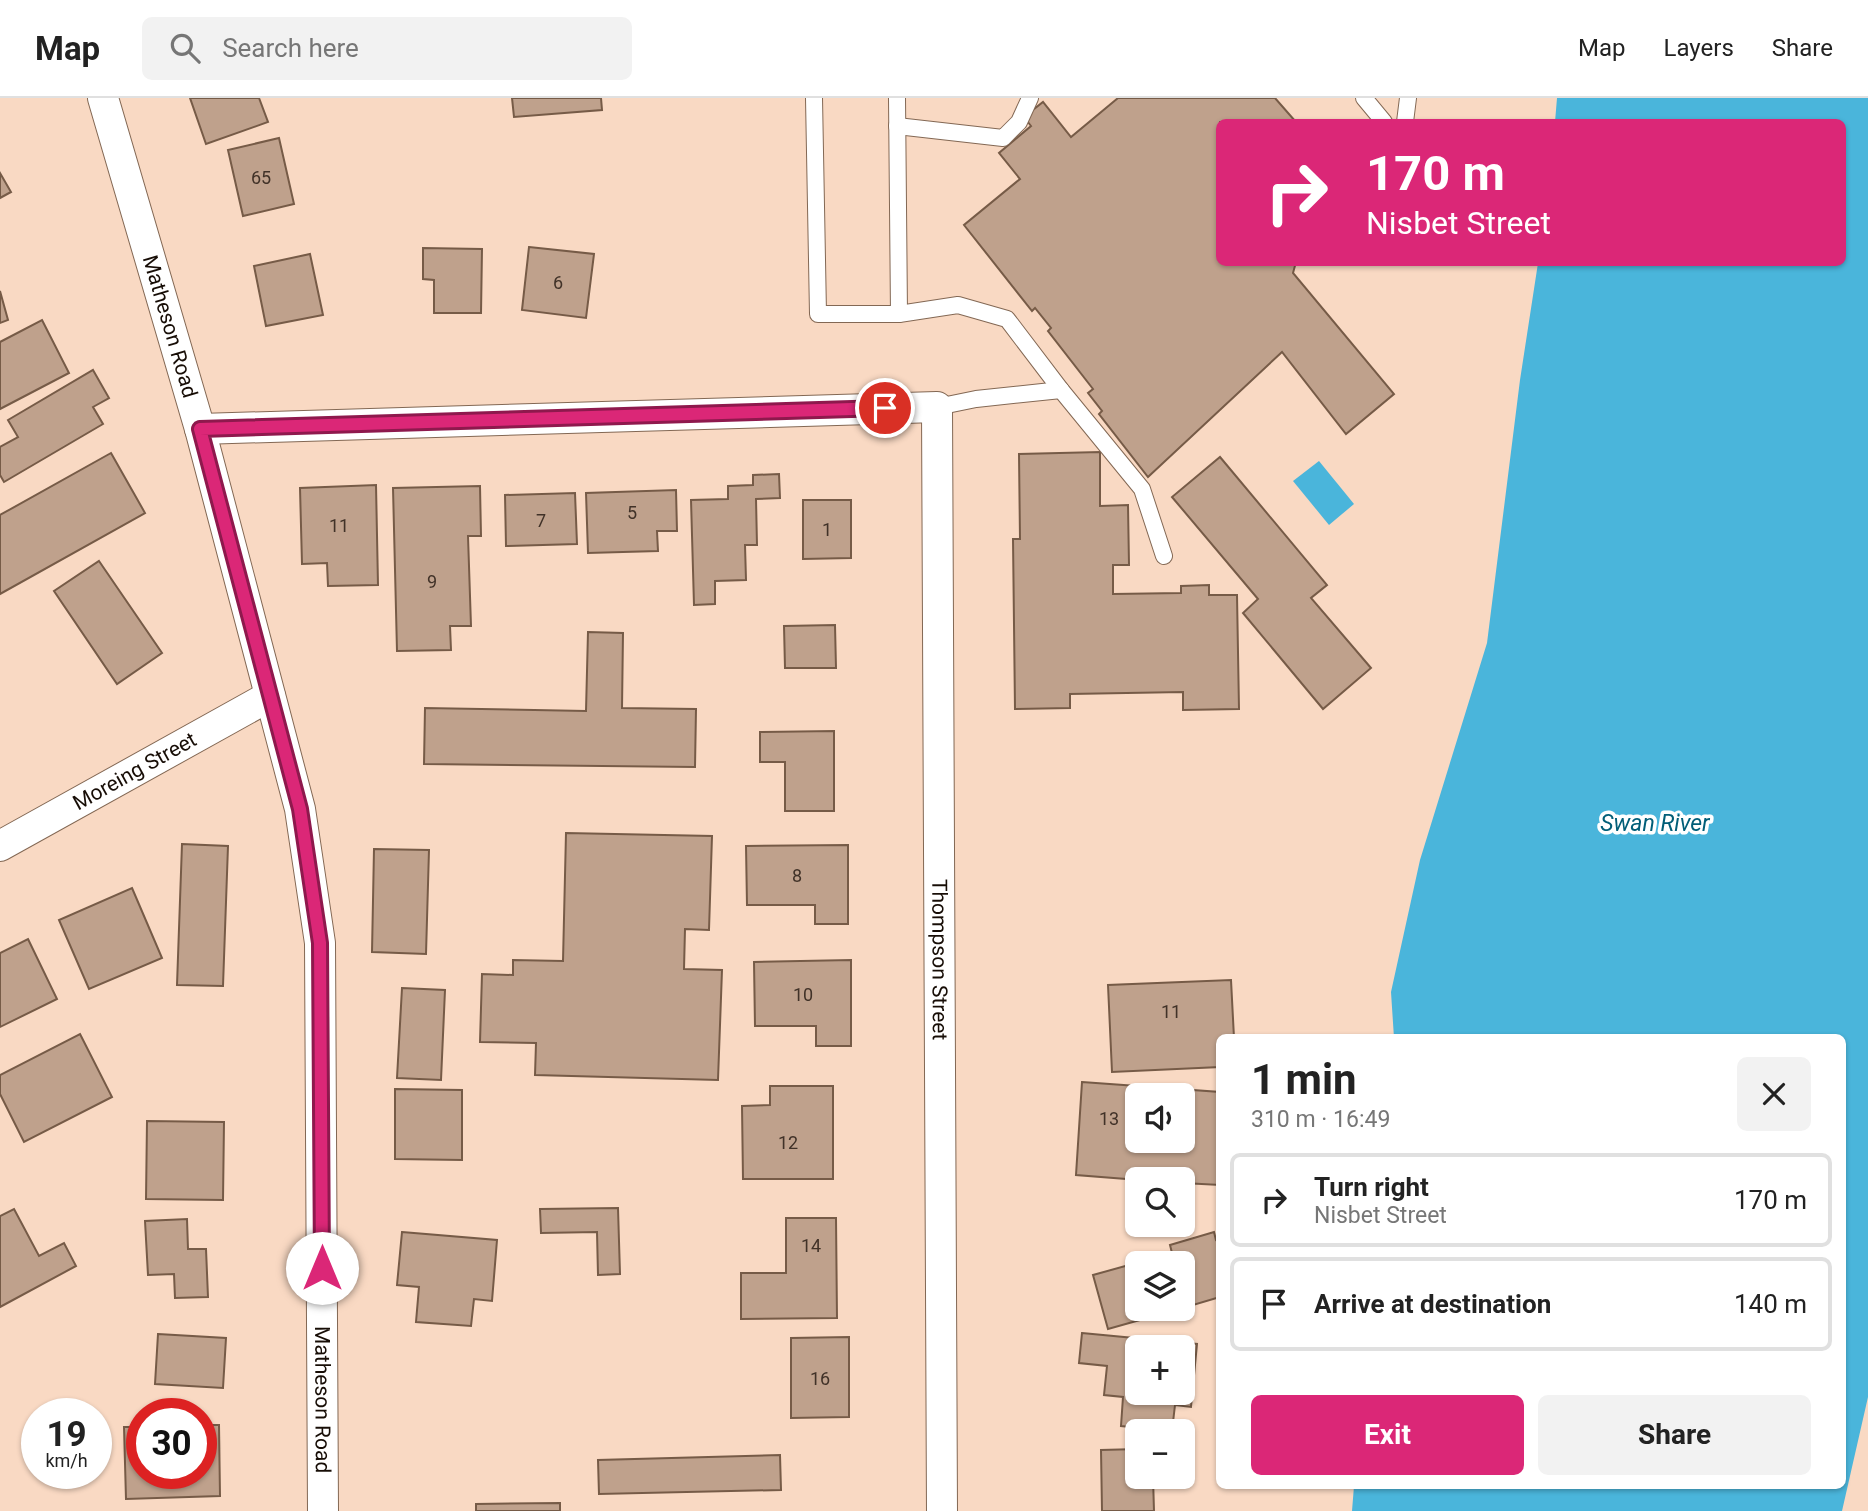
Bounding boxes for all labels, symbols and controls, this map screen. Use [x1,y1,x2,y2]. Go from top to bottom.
search box [142,17,632,80]
text: Map [35,29,100,68]
icon: search [166,29,204,67]
text: Search here [222,33,359,63]
text: Map [1578,34,1626,62]
text: Layers [1664,34,1734,62]
text: Share [1772,34,1833,62]
text: 170 m [1366,145,1505,202]
icon: right [1251,147,1342,238]
house number: 65 [251,167,271,188]
text: Nisbet Street [1366,204,1551,242]
street label: Matheson Road [138,252,202,400]
house number: 6 [553,272,563,293]
pin [855,378,915,438]
icon: arrive [866,389,904,427]
house number: 5 [627,502,637,523]
house number: 7 [536,510,546,531]
house number: 11 [329,515,349,536]
house number: 1 [822,519,832,540]
house number: 9 [427,571,437,592]
street label: Moreing Street [69,727,201,815]
water label: Swan River [1600,810,1711,837]
house number: 8 [792,865,802,886]
street label: Thompson Street [927,879,952,1041]
house number: 10 [793,984,813,1005]
house number: 11 [1161,1001,1181,1022]
text: 1 min [1251,1055,1357,1104]
button: close [1737,1057,1811,1131]
map controls [1125,1083,1195,1489]
button: sound [1125,1083,1195,1153]
text: 310 m · 16:49 [1251,1106,1390,1133]
house number: 13 [1099,1108,1119,1129]
house number: 12 [778,1132,798,1153]
button: search [1125,1167,1195,1237]
text: Turn right [1314,1172,1429,1202]
icon: right [1255,1181,1293,1219]
text: 170 m [1734,1185,1807,1215]
text: Nisbet Street [1314,1202,1447,1229]
position arrow [285,1231,359,1305]
house number: 14 [801,1235,821,1256]
button: layers [1125,1251,1195,1321]
icon: arrive [1255,1285,1293,1323]
text: Arrive at destination [1314,1289,1551,1319]
text: 140 m [1734,1289,1807,1319]
street label: Matheson Road [310,1326,335,1473]
button: + [1125,1335,1195,1405]
house number: 16 [810,1368,830,1389]
button: Exit [1251,1395,1524,1475]
button: Share [1538,1395,1811,1475]
speed limit sign: 30 [126,1398,217,1489]
text: 19 [46,1414,87,1455]
button: − [1125,1419,1195,1489]
text: km/h [45,1450,88,1471]

